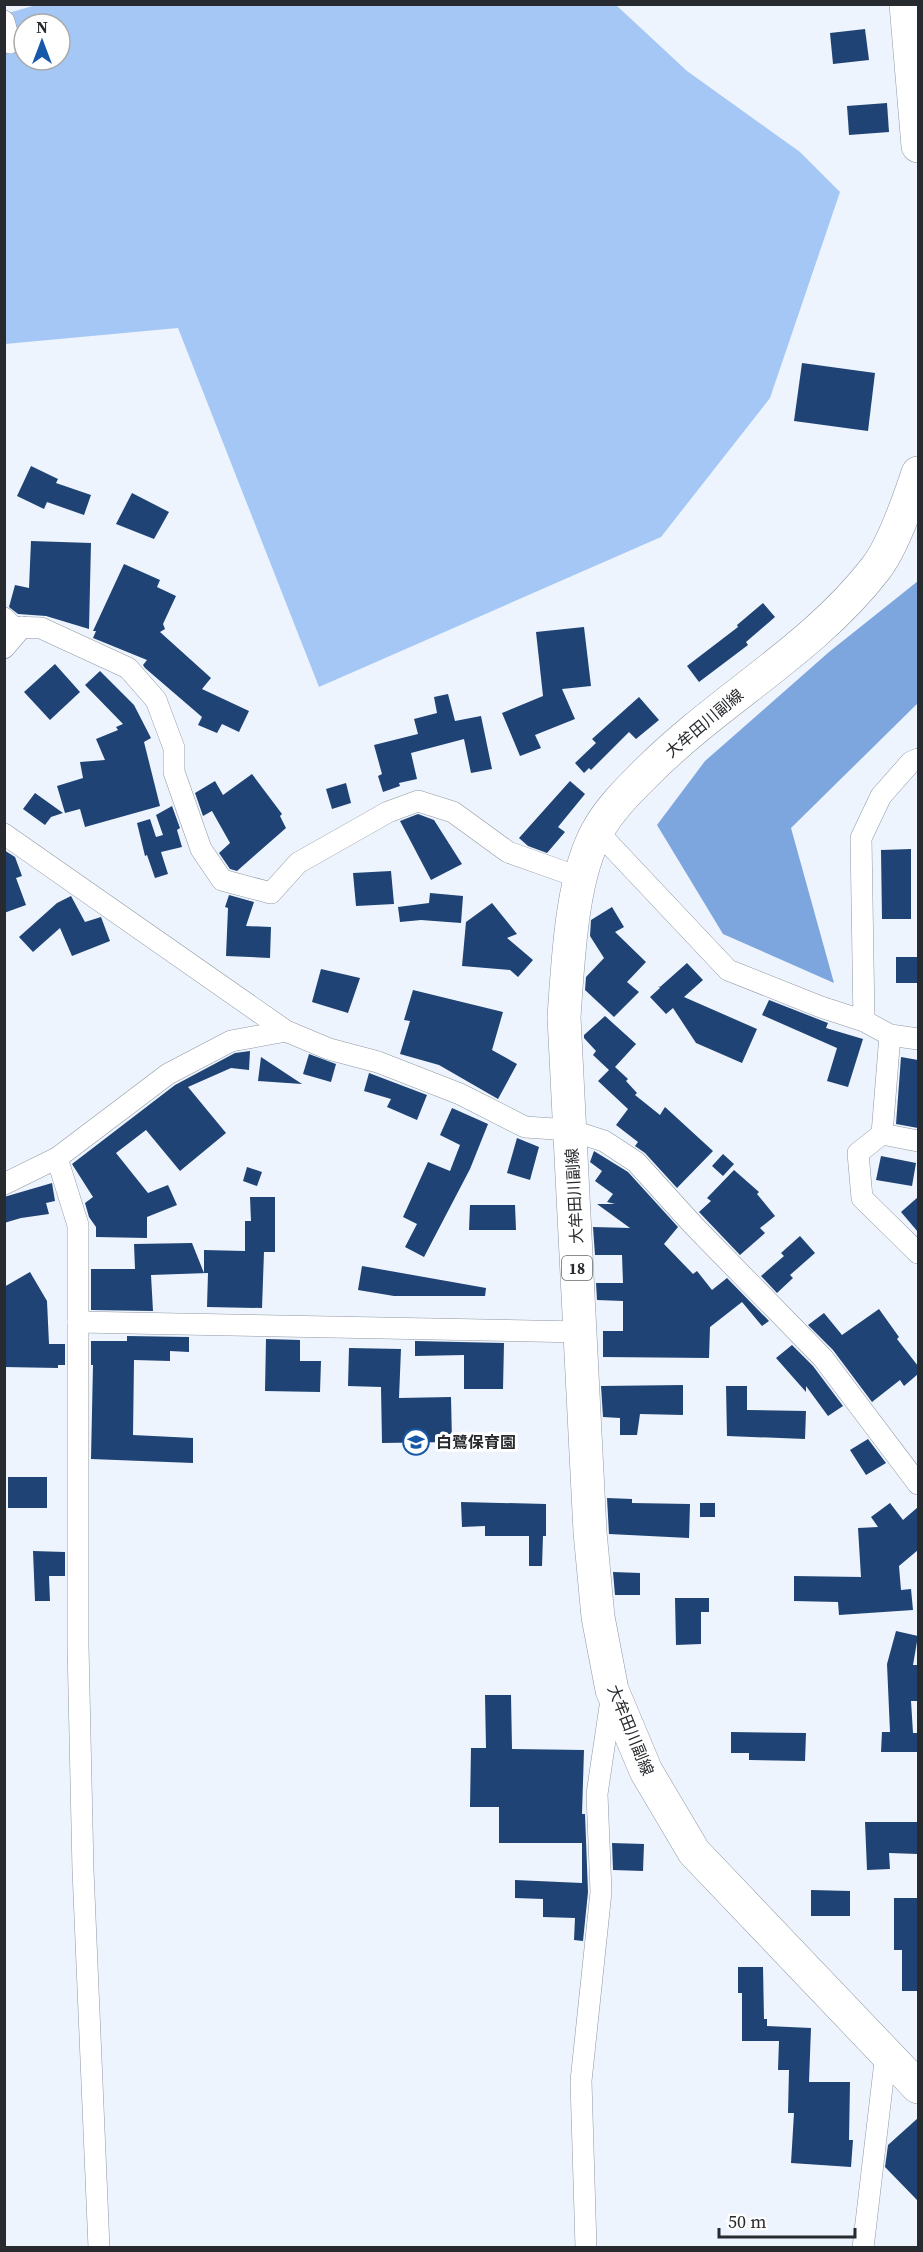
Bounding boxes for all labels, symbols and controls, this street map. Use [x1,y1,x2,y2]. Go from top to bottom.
north arrow [12,12,72,72]
text: N [36,16,48,38]
street label: 大牟田川副線 [660,684,748,762]
street label: 大牟田川副線 [561,1147,587,1245]
road number: 18 [562,1256,592,1280]
school or university icon: 白鷺保育園 [401,1427,431,1457]
place label: 白鷺保育園 [436,1431,516,1453]
street label: 大牟田川副線 [603,1681,659,1779]
scale bar [719,2201,856,2239]
text: 50 m [728,2209,766,2234]

